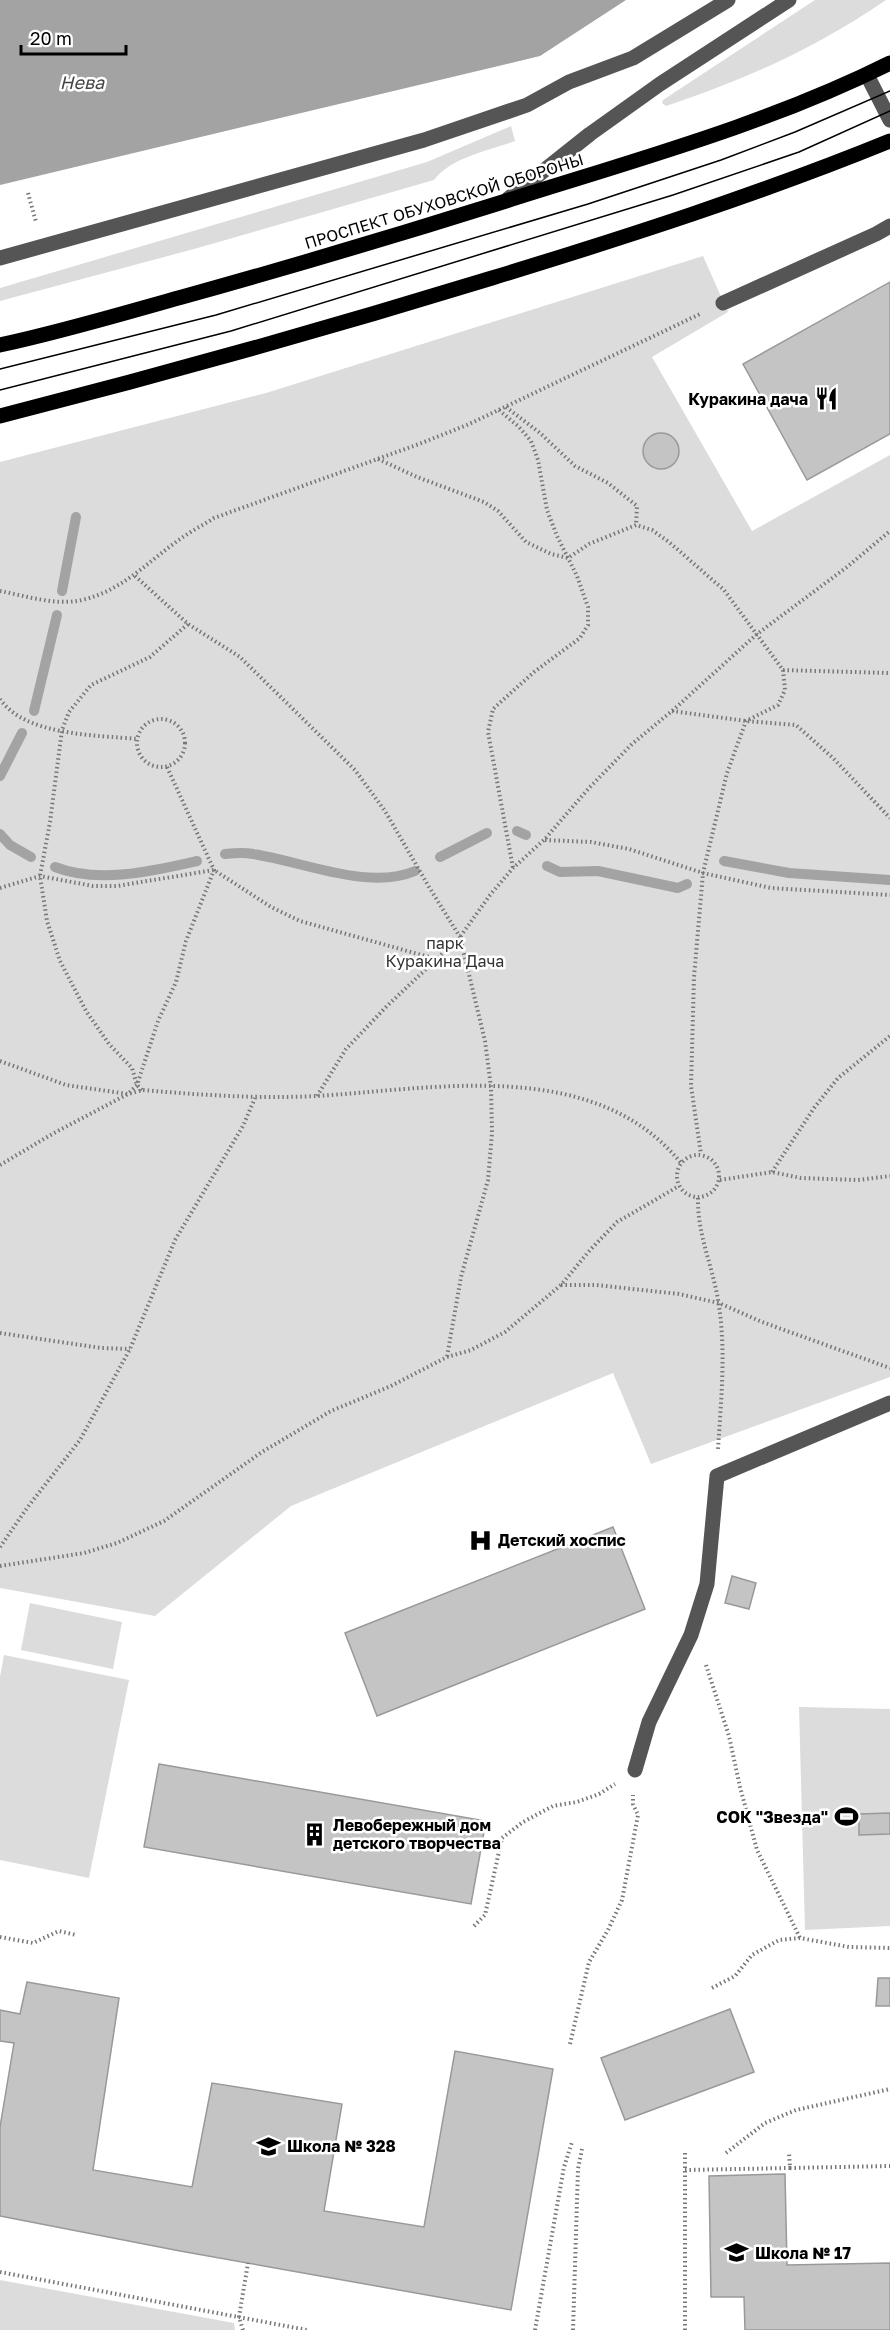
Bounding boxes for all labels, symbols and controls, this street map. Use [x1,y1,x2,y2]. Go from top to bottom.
scale bar [21,18,126,56]
text: 20 m [30,27,72,49]
water label: Нева [60,71,105,93]
street label: ПРОСПЕКТ ОБУХОВСКОЙ ОБОРОНЫ [302,149,586,253]
restaurant icon: Куракина дача [813,386,839,412]
place label: Куракина дача [688,389,808,409]
park label: парк Куракина Дача [386,933,504,971]
hospital icon: Детский хоспис [467,1527,493,1553]
place label: Детский хоспис [498,1530,626,1550]
sports icon: СОК "Звезда" [833,1804,859,1830]
place label: СОК "Звезда" [716,1807,828,1827]
place label: Левобережный дом детского творчества [333,1815,501,1853]
building icon: Левобережный дом детского творчества [302,1821,328,1847]
school or university icon: Школа № 328 [256,2133,282,2159]
place label: Школа № 328 [287,2136,396,2156]
school or university icon: Школа № 17 [724,2240,750,2266]
place label: Школа № 17 [755,2243,851,2263]

